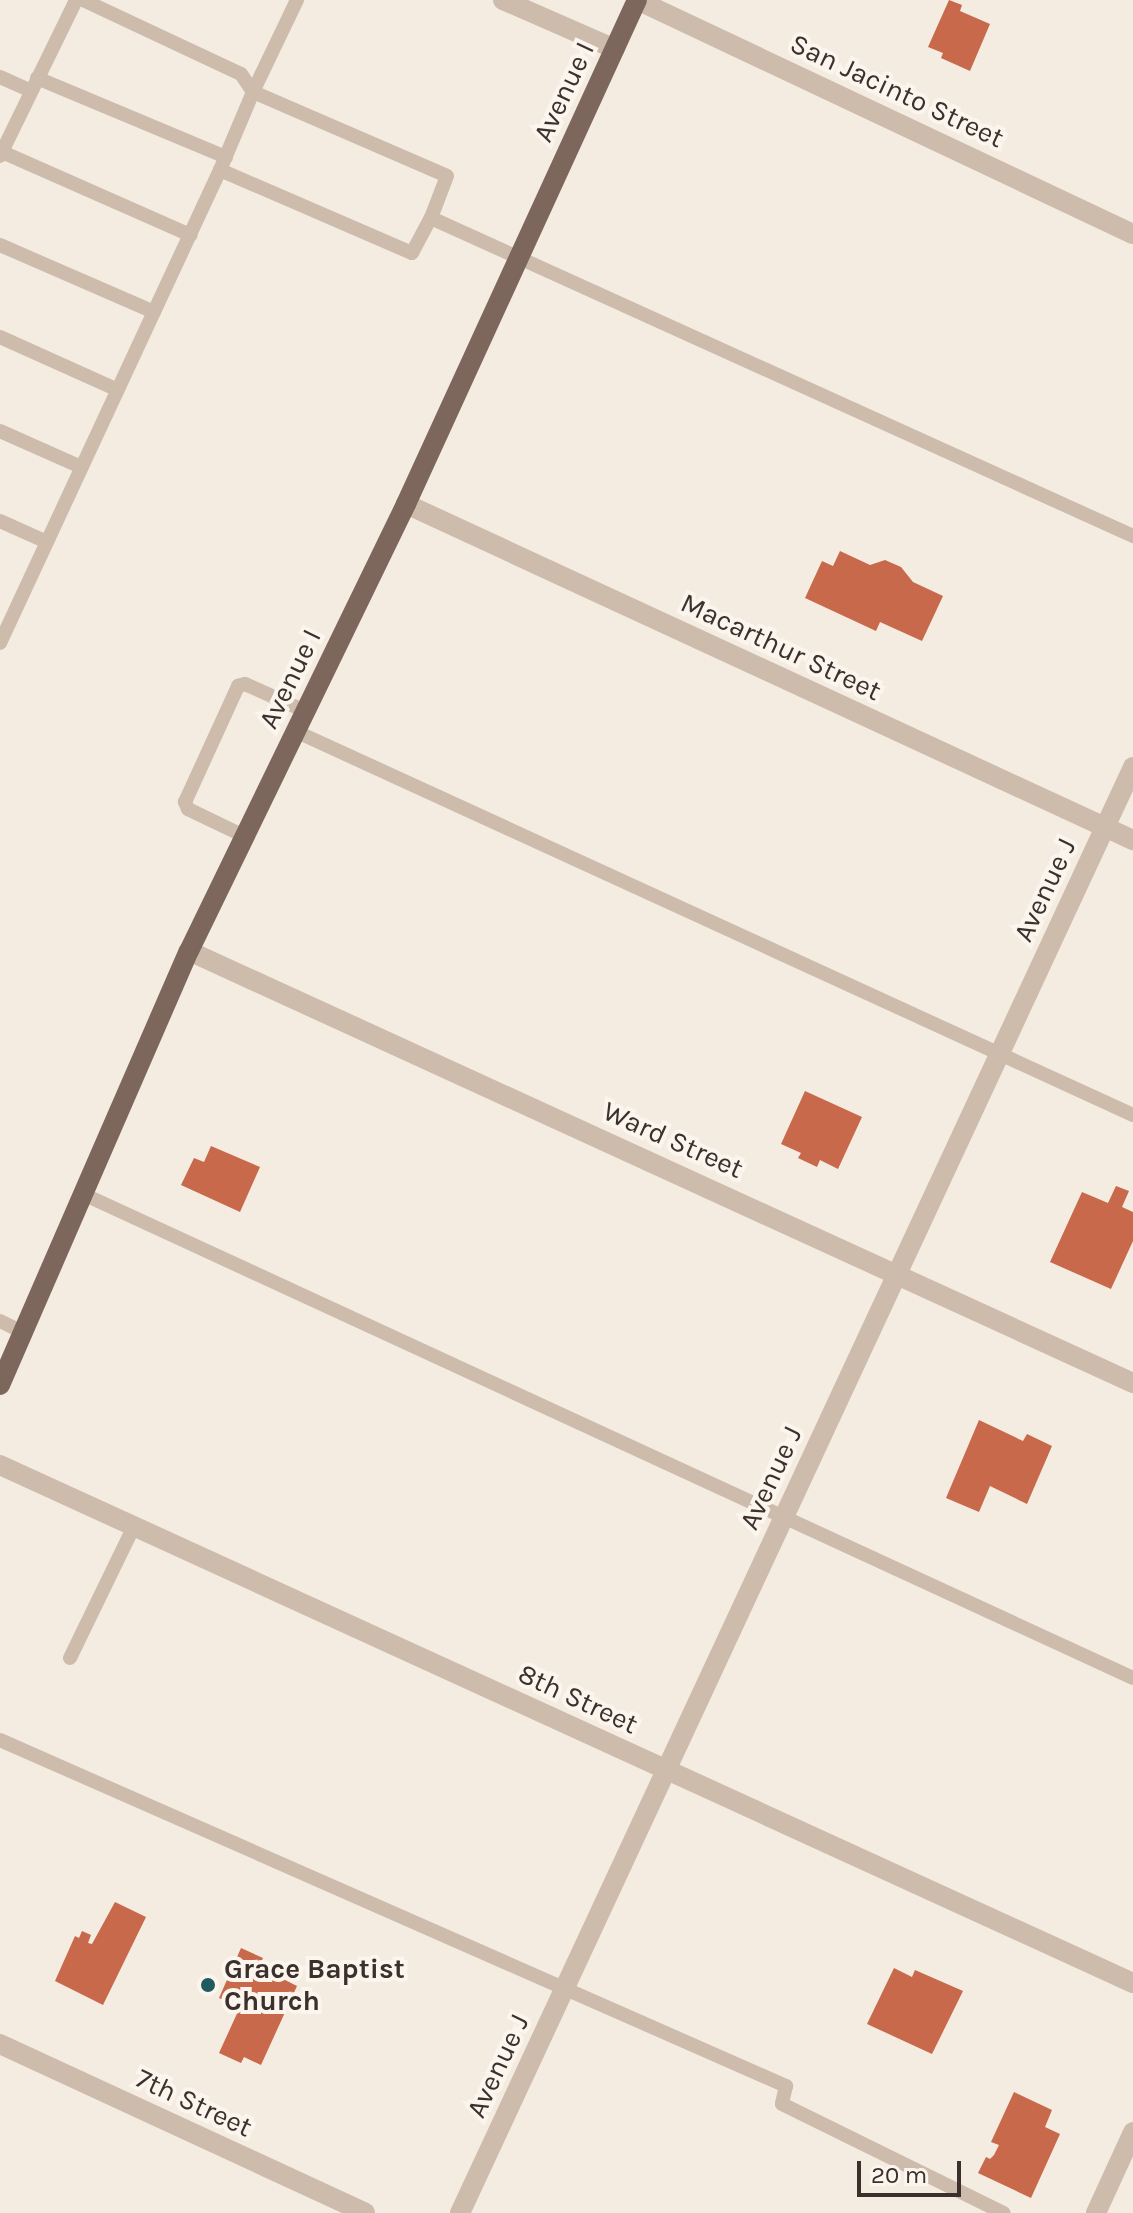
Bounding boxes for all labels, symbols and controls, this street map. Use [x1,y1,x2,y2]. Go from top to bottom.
street label: San Jacinto Street [785,27,1009,155]
street label: Avenue I [526,37,602,147]
street label: Macarthur Street [676,586,886,708]
street label: Avenue I [252,624,328,734]
street label: Avenue J [1007,833,1083,947]
street label: Ward Street [598,1094,748,1186]
street label: Avenue J [733,1421,809,1535]
street label: 8th Street [513,1657,643,1741]
place label: Grace Baptist Church [224,1952,405,2018]
marker: Grace Baptist Church [199,1976,217,1994]
street label: Avenue J [460,2009,536,2123]
street label: 7th Street [131,2062,257,2144]
scale bar [861,2145,965,2195]
text: 20 m [871,2161,927,2189]

